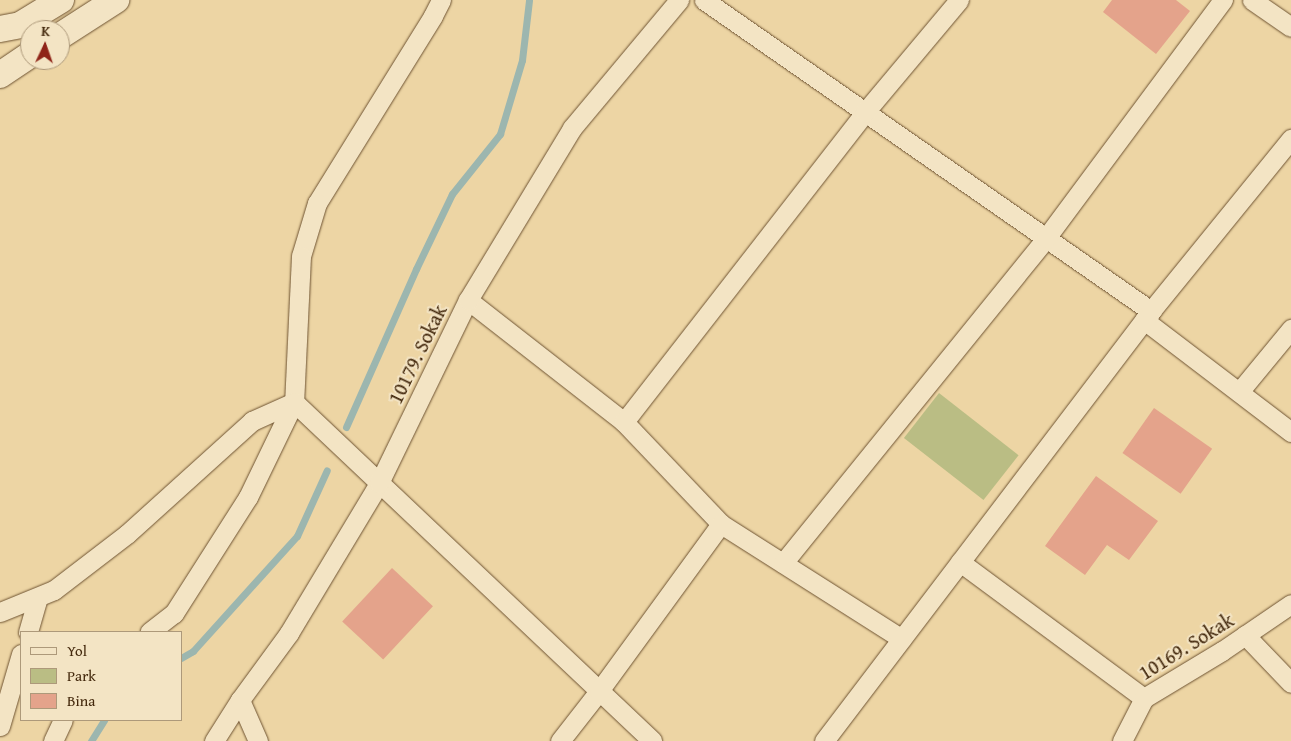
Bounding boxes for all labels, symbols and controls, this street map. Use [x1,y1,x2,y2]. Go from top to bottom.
north arrow [20,20,70,70]
text: K [41,21,51,41]
street label: 10179. Sokak [383,301,451,407]
street label: 10169. Sokak [1134,607,1238,685]
legend [20,631,182,721]
text: Yol [67,640,87,661]
text: Park [67,665,96,686]
text: Bina [67,690,95,711]

